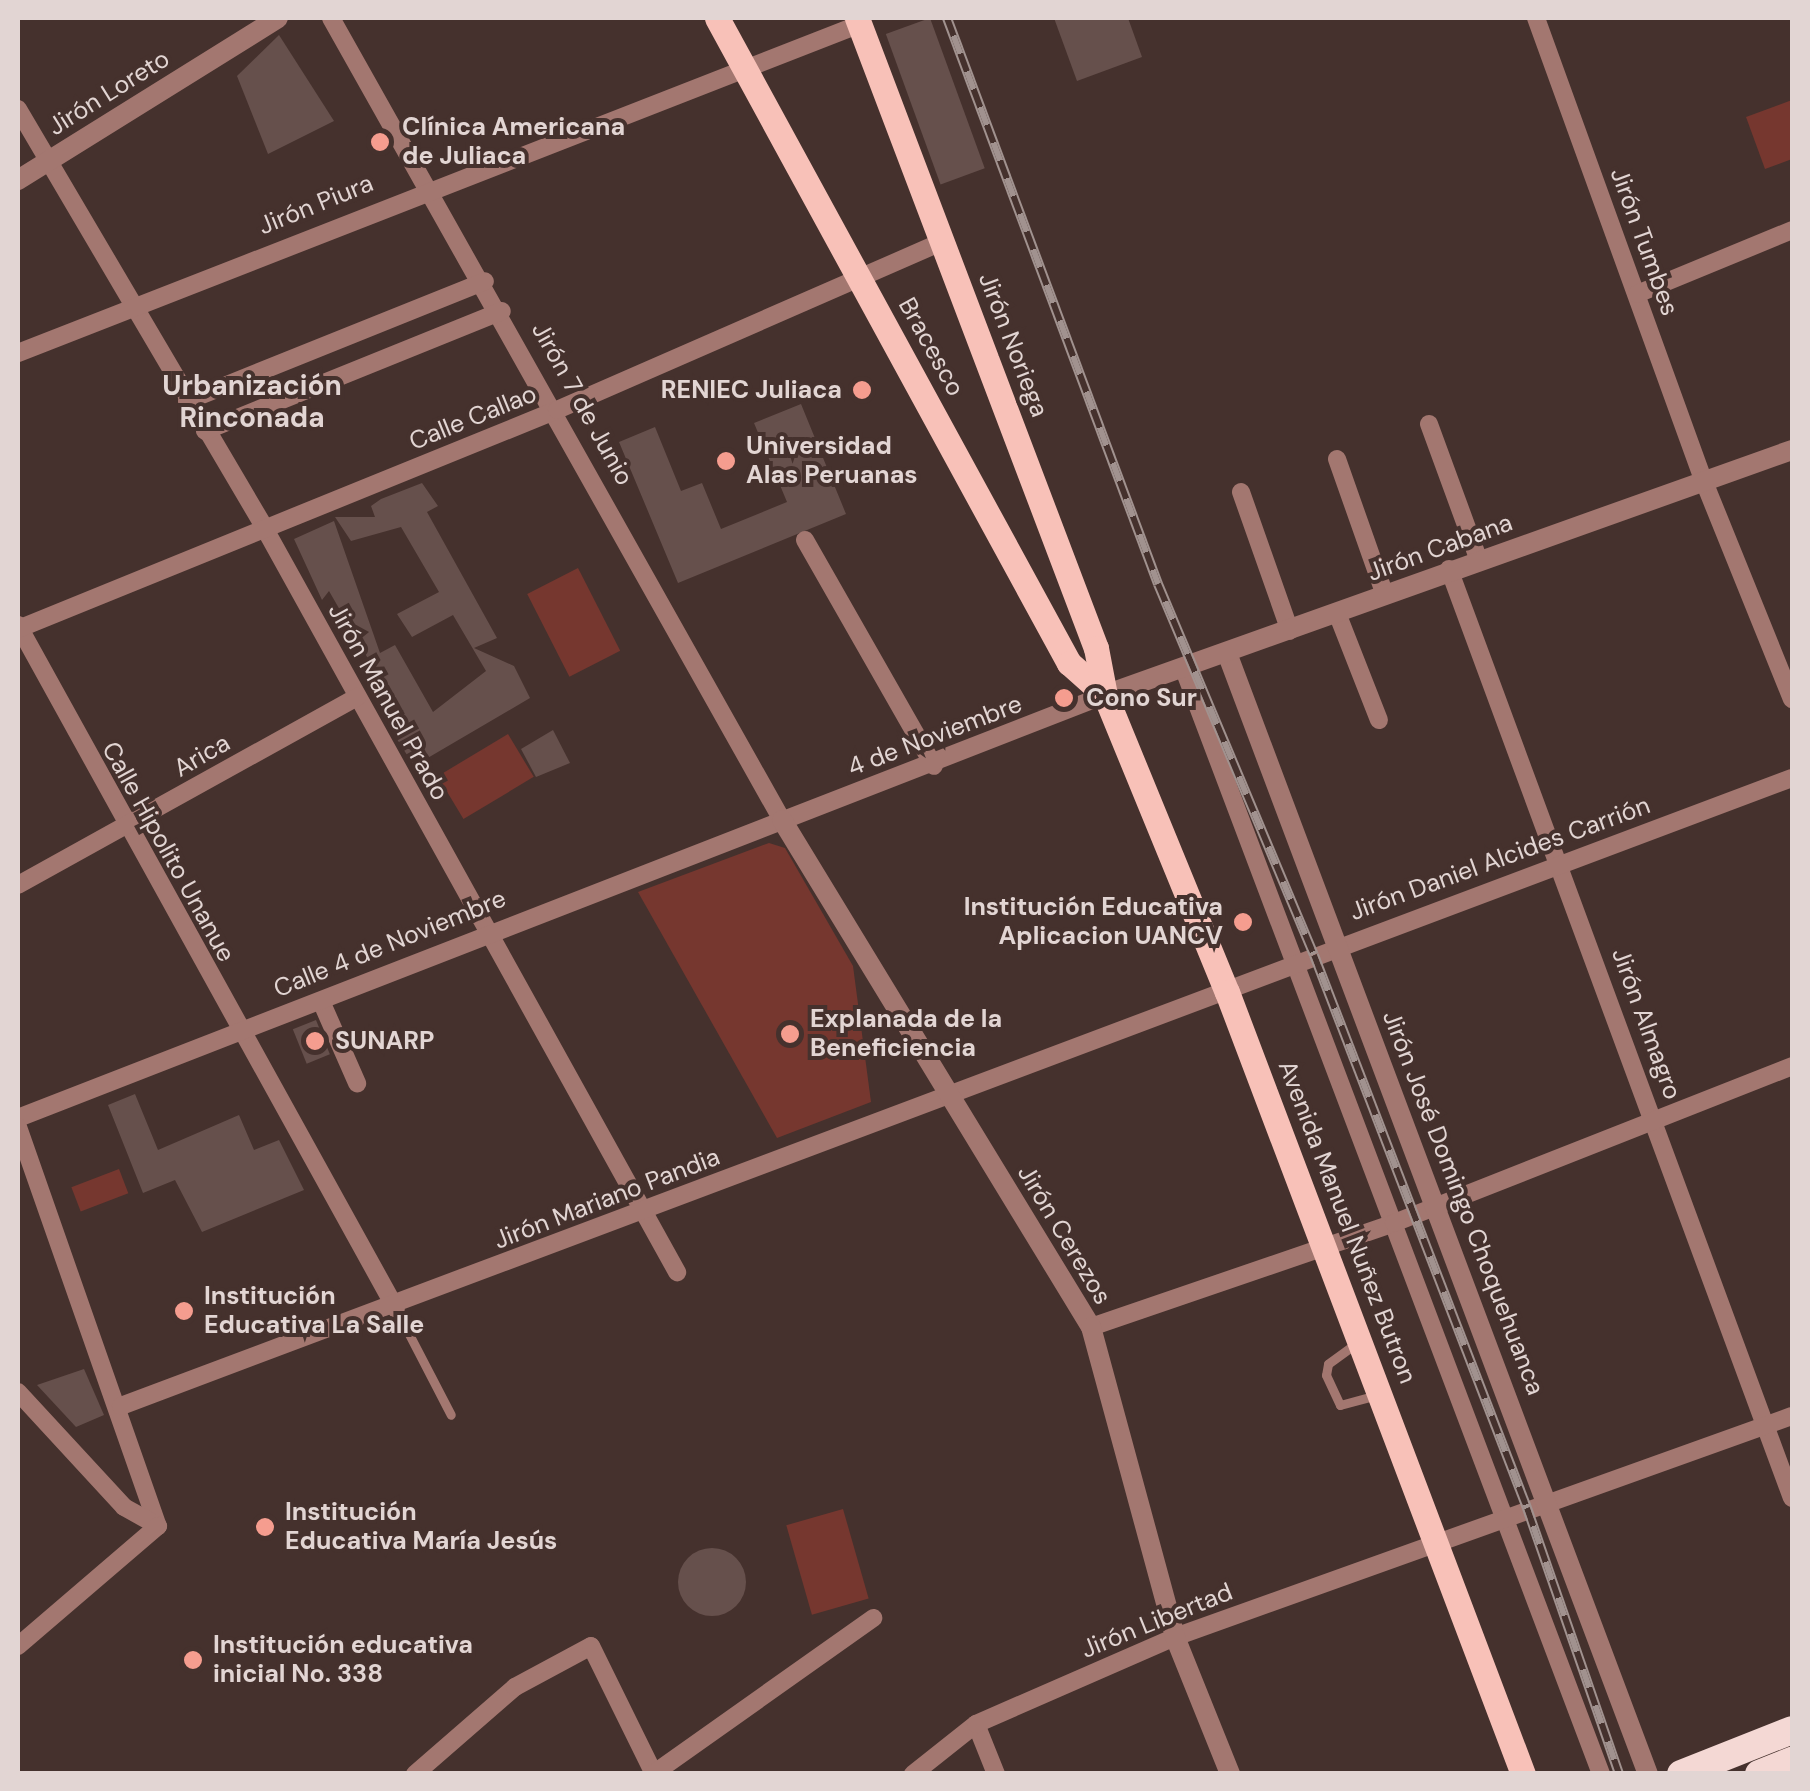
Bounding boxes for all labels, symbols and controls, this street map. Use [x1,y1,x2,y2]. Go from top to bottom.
street label: Jirón Loreto [43,44,175,142]
place label: Clínica Americana de Juliaca [402,113,625,172]
marker: Clínica Americana de Juliaca [367,129,393,155]
street label: Jirón Tumbes [1603,164,1685,320]
street label: Jirón Piura [254,168,378,242]
street label: Jirón Noriega [972,269,1054,421]
street label: Bracesco [892,292,970,402]
street label: Jirón 7 de Junio [525,317,639,491]
district label: Urbanización Rinconada [162,369,342,435]
place label: RENIEC Juliaca [661,375,842,405]
street label: Calle Callao [405,379,541,457]
marker: RENIEC Juliaca [851,379,873,401]
place label: Universidad Alas Peruanas [746,432,918,491]
marker: Universidad Alas Peruanas [715,450,737,472]
street label: Jirón Cabana [1364,508,1516,588]
street label: Jirón Manuel Prado [321,598,455,806]
place label: Cono Sur [1086,683,1197,713]
marker: Cono Sur [1051,685,1077,711]
street label: 4 de Noviembre [844,689,1026,783]
street label: Arica [169,728,235,784]
street label: Calle Hipolito Unanue [95,737,241,967]
street label: Jirón Daniel Alcides Carrión [1346,791,1654,927]
street label: Calle 4 de Noviembre [270,884,510,1004]
place label: Institución Educativa Aplicacion UANCV [964,893,1223,952]
marker: Institución Educativa Aplicacion UANCV [1232,911,1254,933]
street label: Jirón Almagro [1605,944,1687,1104]
place label: Explanada de la Beneficiencia [810,1005,1002,1064]
street label: Jirón José Domingo Choquehuanca [1376,1007,1550,1399]
marker: Explanada de la Beneficiencia [779,1023,801,1045]
place label: SUNARP [335,1026,434,1056]
marker: SUNARP [304,1030,326,1052]
street label: Avenida Manuel Nuñez Butron [1271,1056,1423,1388]
street label: Jirón Mariano Pandia [490,1142,724,1256]
street label: Jirón Cerezos [1011,1160,1117,1310]
place label: Institución Educativa La Salle [204,1282,424,1341]
marker: Institución Educativa La Salle [173,1300,195,1322]
place label: Institución Educativa María Jesús [285,1498,557,1557]
marker: Institución Educativa María Jesús [254,1516,276,1538]
street label: Jirón Libertad [1077,1577,1237,1665]
place label: Institución educativa inicial No. 338 [213,1631,473,1690]
marker: Institución educativa inicial No. 338 [182,1649,204,1671]

